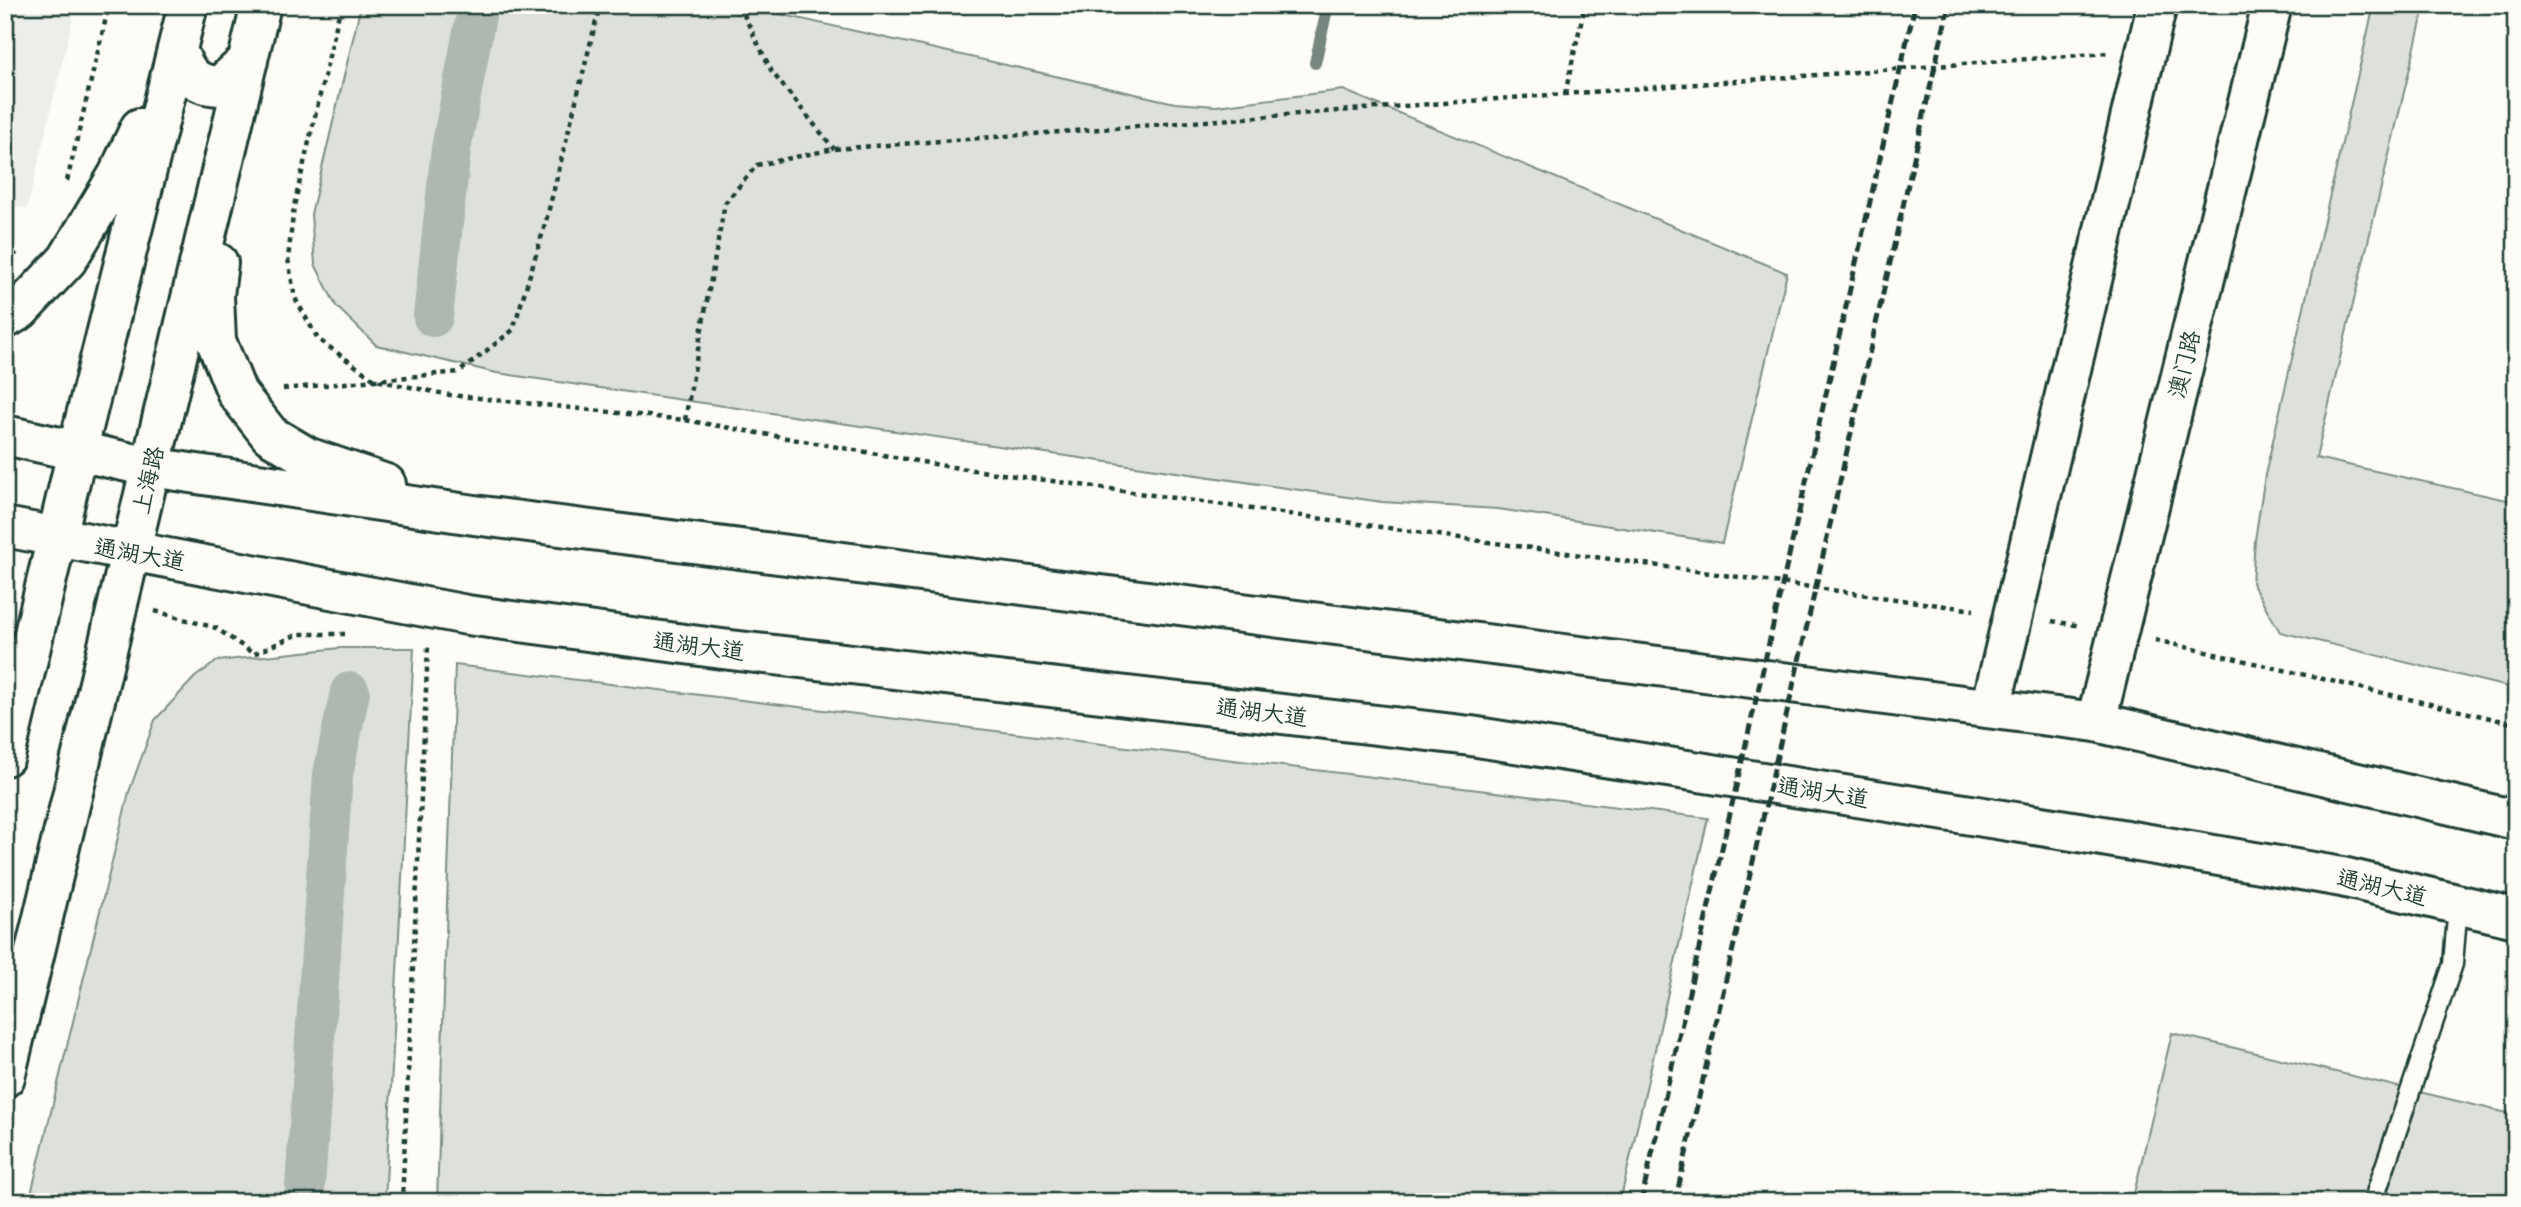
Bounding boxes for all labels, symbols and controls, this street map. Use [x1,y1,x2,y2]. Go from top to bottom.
street label: 澳门路 [2160,327,2207,401]
street label: 上海路 [125,443,170,517]
street label: 通湖大道 [92,530,188,577]
street label: 通湖大道 [652,625,747,666]
street label: 通湖大道 [1215,691,1310,732]
street label: 通湖大道 [1775,769,1871,814]
street label: 通湖大道 [2334,861,2430,912]

